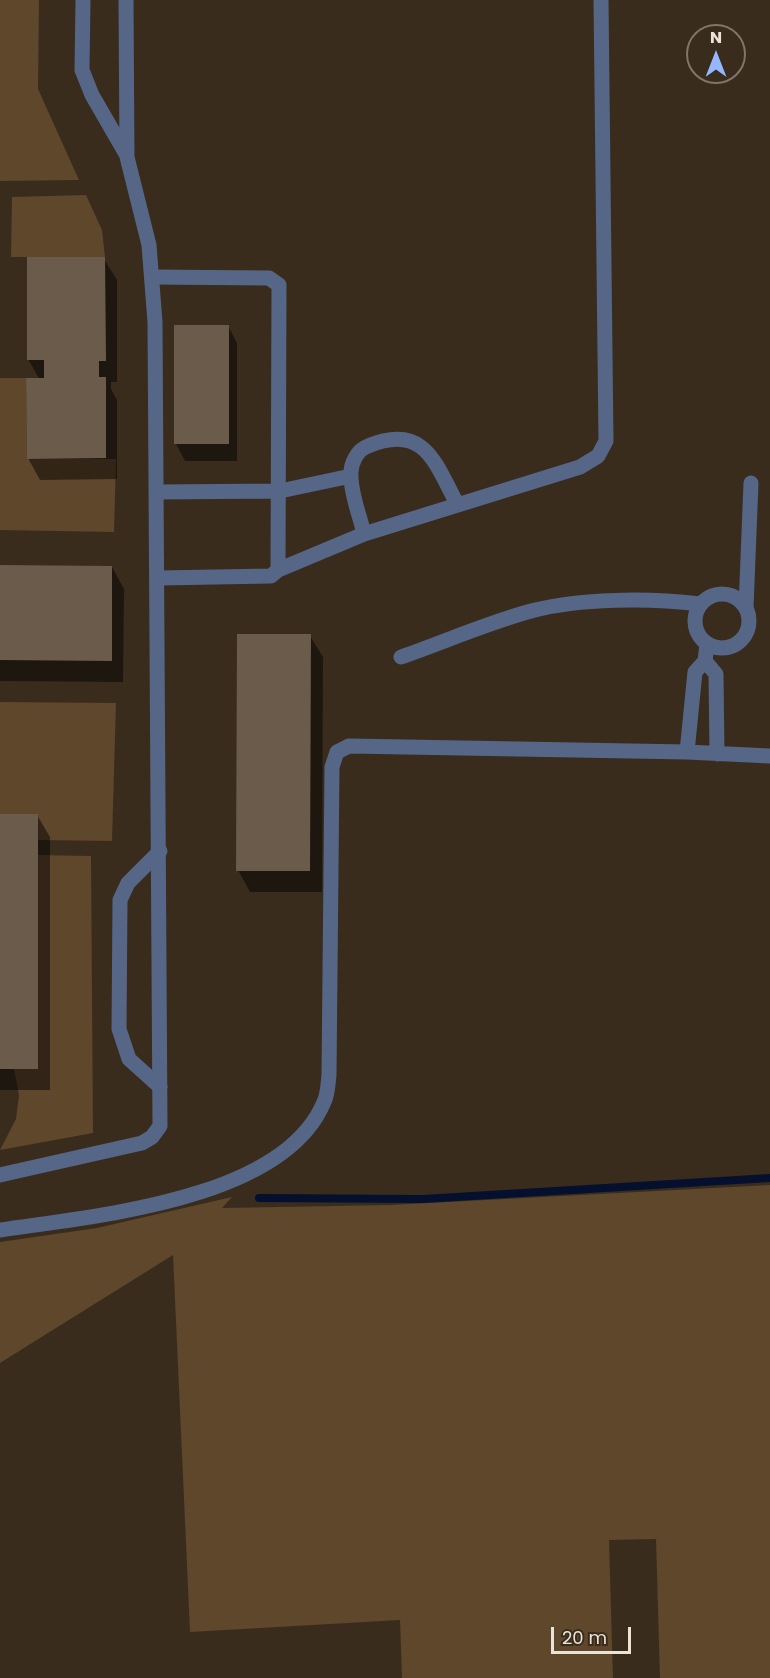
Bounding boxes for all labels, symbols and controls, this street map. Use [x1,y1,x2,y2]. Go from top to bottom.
north arrow [686,24,746,84]
text: N [710,26,722,49]
scale bar [554,1615,634,1653]
text: 20 m [562,1625,607,1650]

